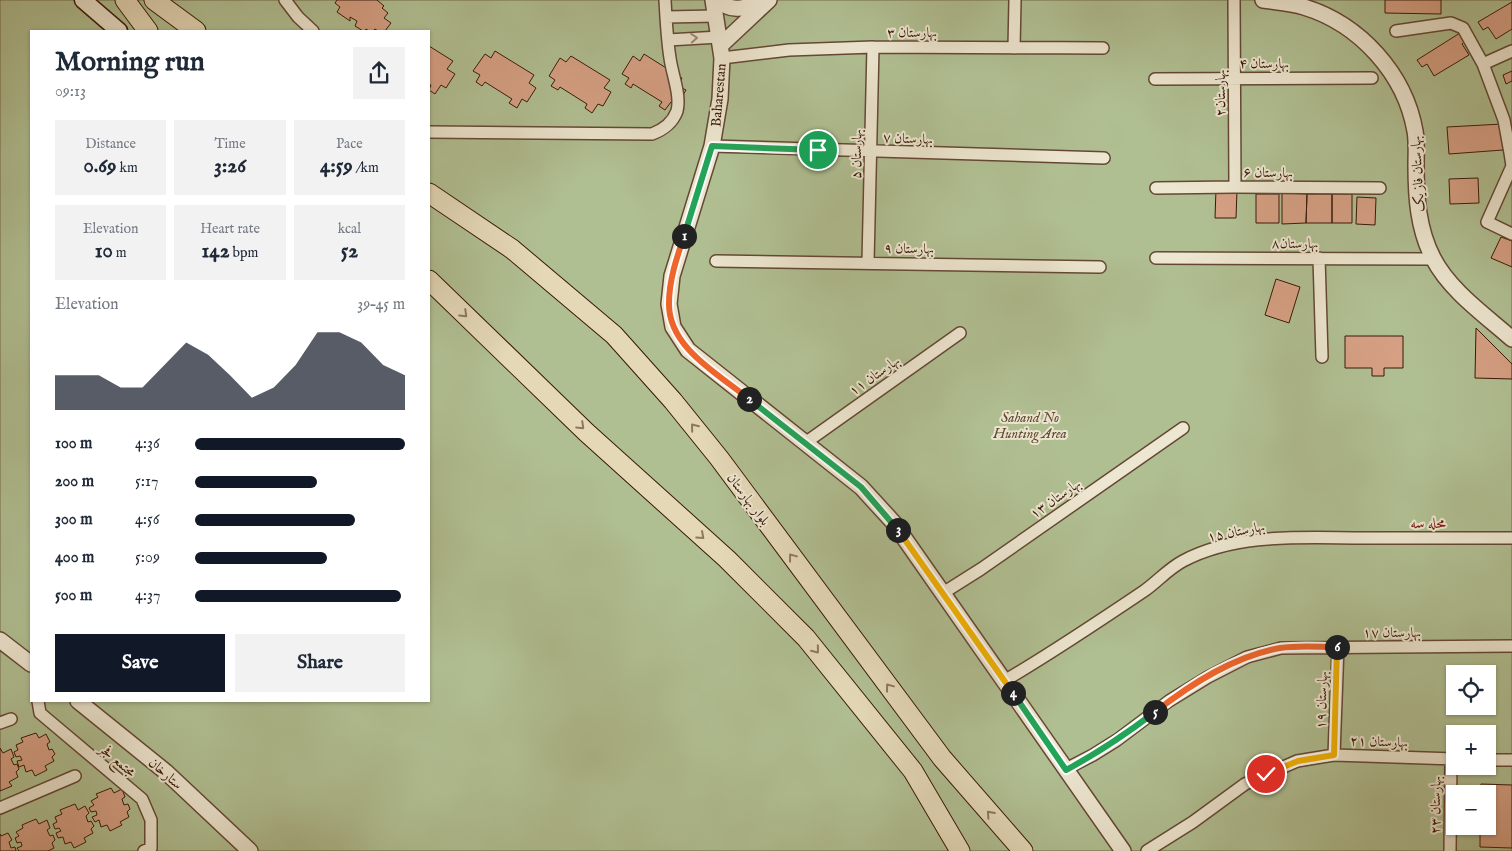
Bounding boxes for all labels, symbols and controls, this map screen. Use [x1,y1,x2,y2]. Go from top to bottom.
street label: بهارستان ۳ [887,24,937,42]
one-way arrow [690,33,698,44]
text: Morning run [55,45,205,80]
button: share [353,47,405,99]
street label: بهارستان ۴ [1239,55,1289,73]
street label: Baharestan [707,62,731,128]
street label: بهارستان۲ [1212,69,1230,117]
text: 09:13 [55,82,86,102]
pin [797,129,839,171]
street label: بهارستان ۵ [848,129,866,179]
street label: بهارستان ۷ [883,129,933,149]
text: Distance [85,135,136,153]
text: Time [214,135,246,153]
text: Pace [336,135,363,153]
street label: بهارستان فاز یک [1407,135,1429,213]
icon: arrive [804,136,832,164]
text: 0.69 [84,153,116,180]
text: 3:26 [214,153,246,180]
text: 4:59 [320,153,353,180]
text: km [116,159,138,177]
text: /km [353,159,379,177]
street label: بهارستان ۶ [1243,164,1293,182]
text: Elevation [83,220,138,238]
text: Heart rate [200,220,260,238]
text: kcal [338,220,361,238]
pin: 1 [672,224,696,248]
text: 1 [682,227,687,245]
street label: بهارستان۸ [1271,235,1319,253]
text: 10 [95,238,113,265]
text: 142 [202,238,230,265]
text: 52 [341,238,358,265]
street label: بهارستان ۹ [884,240,934,258]
text: m [113,244,127,262]
text: bpm [230,244,258,262]
text: Elevation [55,295,118,315]
text: 39–45 m [357,295,405,315]
one-way arrow [458,308,467,317]
street label: بهارستان ۱۱ [846,352,904,400]
pin: 2 [736,386,762,412]
text: 2 [746,390,753,408]
park label: Sahand No Hunting Area [992,409,1067,444]
one-way arrow [575,421,584,430]
one-way arrow [692,424,700,433]
text: 100 m [55,434,92,454]
text: 4:36 [135,434,160,454]
street label: بلوار بهارستان [723,470,774,530]
text: 200 m [55,472,94,492]
text: 5:17 [135,472,158,492]
street label: بهارستان ۱۳ [1027,475,1085,523]
text: 300 m [55,510,93,530]
text: 4:56 [135,510,160,530]
district label: محله سه [1410,514,1446,533]
pin: 3 [886,518,910,542]
street label: بهارستان ۱۵ [1206,518,1267,546]
text: 3 [896,521,901,539]
one-way arrow [696,530,705,539]
text: 400 m [55,548,94,568]
text: 5:09 [135,548,160,568]
one-way arrow [790,554,798,563]
text: 500 m [55,586,92,606]
text: 4:37 [135,586,161,606]
street label: بهارستان ۱۷ [1363,624,1421,642]
button: Save [55,634,225,692]
button: Share [235,634,405,692]
pin: 6 [1324,634,1350,660]
text: 6 [1335,638,1340,656]
one-way arrow [810,645,819,654]
map controls [1446,665,1496,835]
button: locate [1446,665,1496,715]
street label: بهارستان ۱۹ [1312,671,1332,729]
pin: 4 [1000,680,1026,706]
one-way arrow [887,684,895,693]
text: 4 [1010,684,1017,702]
pin: 5 [1142,700,1168,724]
text: 5 [1153,703,1158,721]
button: + [1446,725,1496,775]
street label: بهارستان ۲۱ [1350,732,1408,752]
street label: مجتمع فجر [91,739,140,785]
pin [1245,753,1287,795]
street label: ستارخان [144,754,186,794]
icon: check [1252,760,1280,788]
street label: بهارستان ۲۳ [1426,776,1446,834]
button: − [1446,785,1496,835]
one-way arrow [987,811,996,820]

